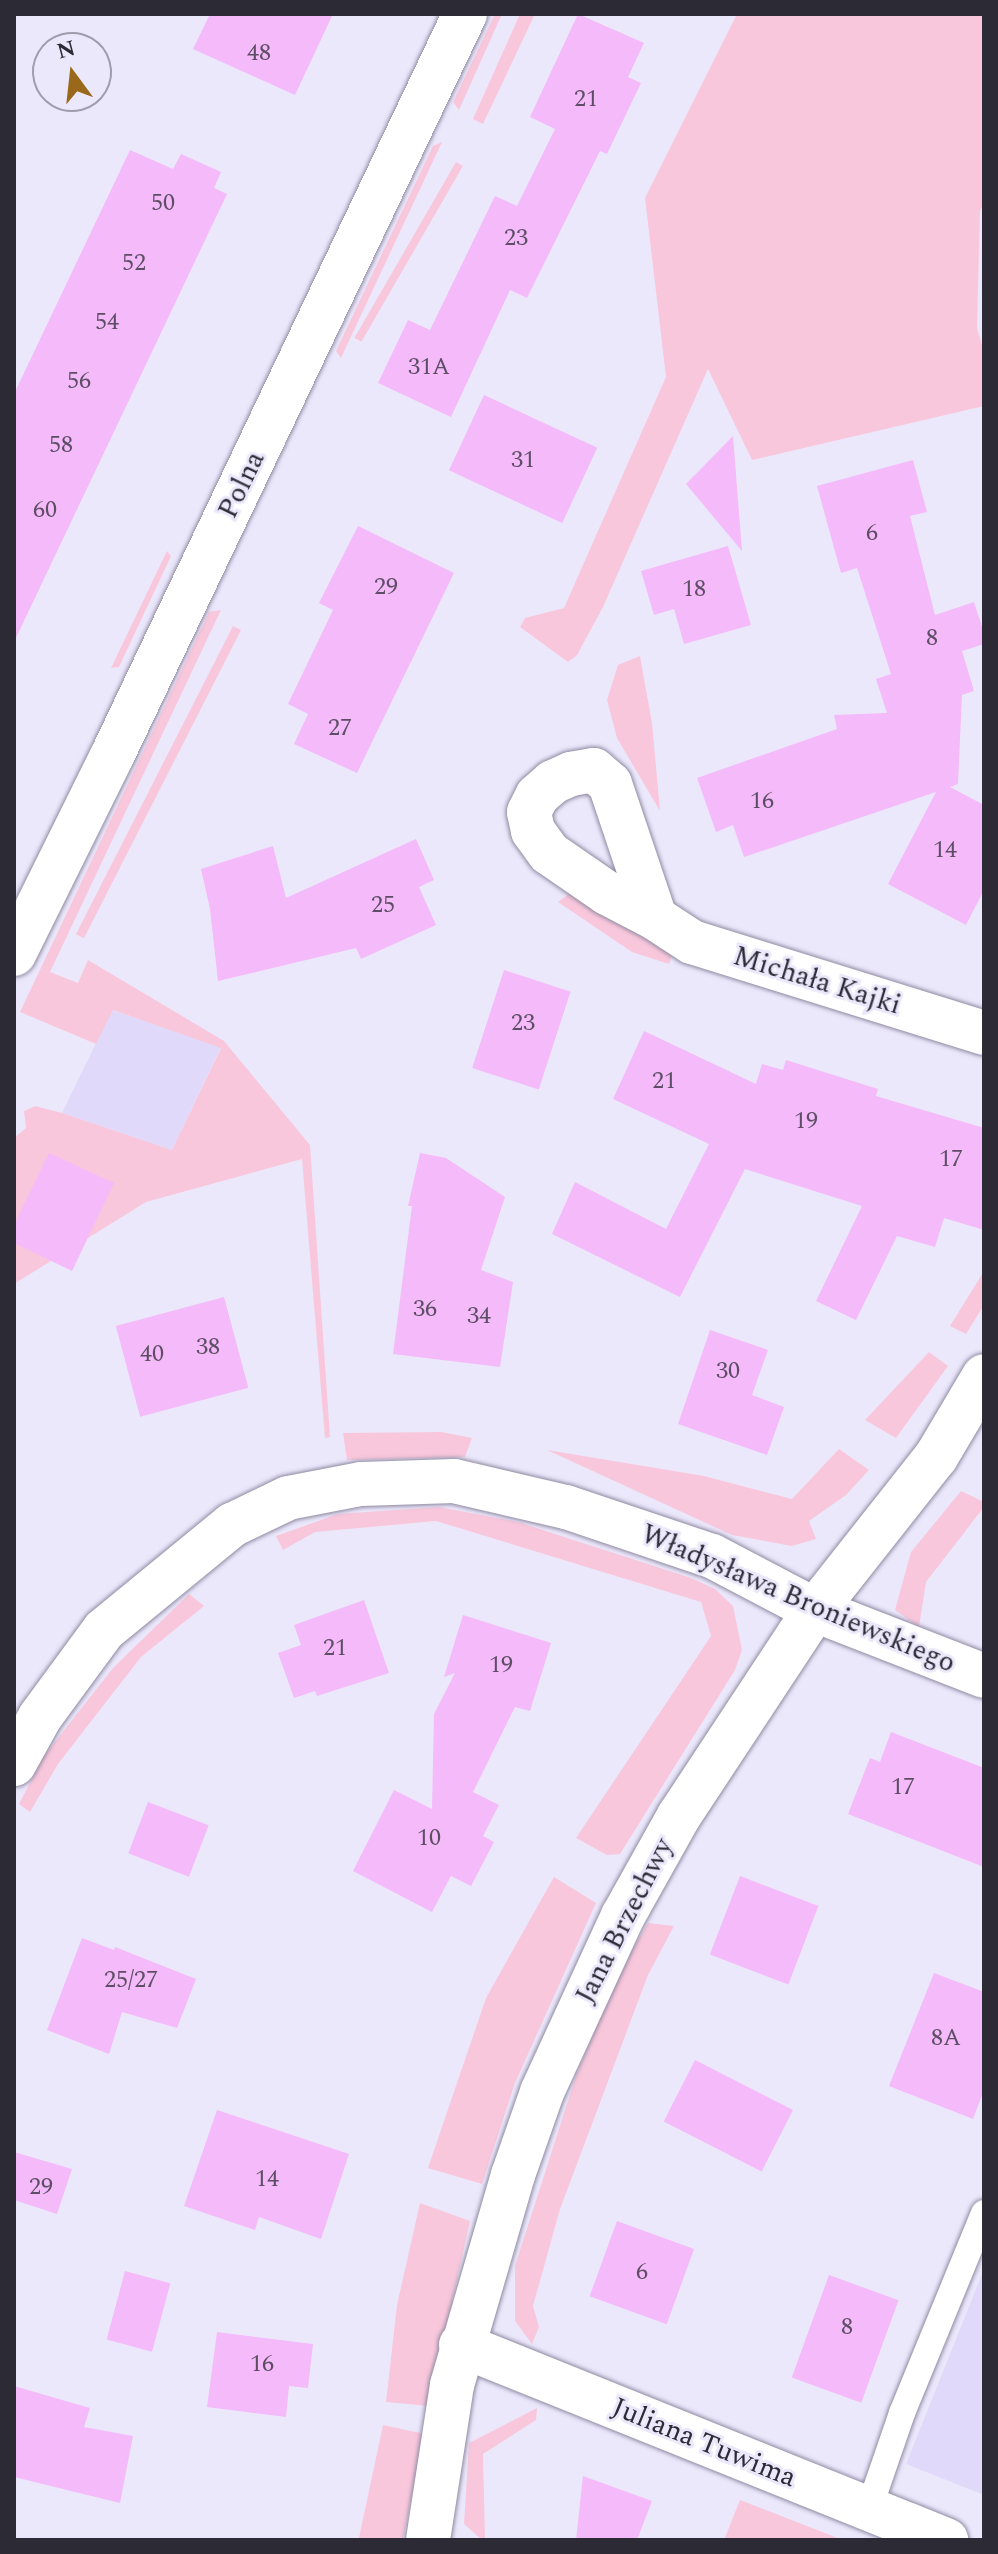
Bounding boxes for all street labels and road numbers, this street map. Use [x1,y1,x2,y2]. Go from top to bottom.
street label: Polna [211,446,273,524]
street label: Michała Kajki [729,940,905,1022]
street label: Władysława Broniewskiego [636,1517,960,1681]
street label: Jana Brzechwy [569,1833,681,2009]
street label: Juliana Tuwima [607,2391,801,2495]

